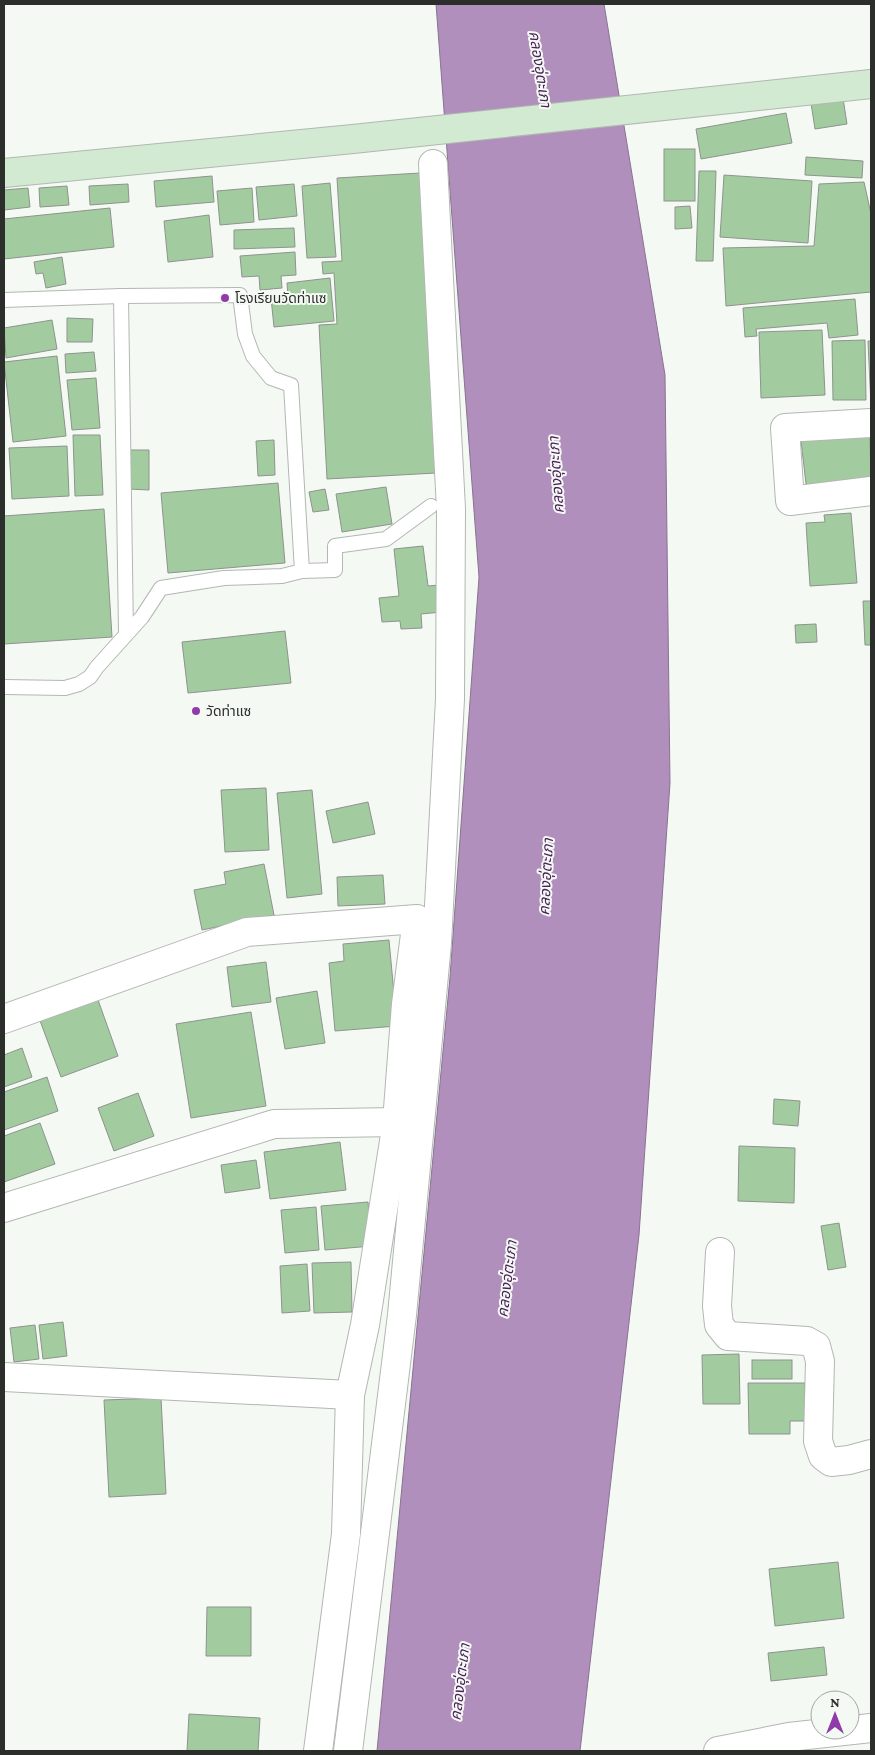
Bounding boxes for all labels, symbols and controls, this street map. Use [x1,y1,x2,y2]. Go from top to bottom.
water label: คลองอุ่ตะเภา [525,30,554,109]
place label: โรงเรียนวัดท่าแซ [235,290,327,306]
marker: โรงเรียนวัดท่าแซ [219,292,231,304]
water label: คลองอุ่ตะเภา [545,435,568,514]
place label: วัดท่าแซ [206,703,251,719]
marker: วัดท่าแซ [190,705,202,717]
water label: คลองอุ่ตะเภา [536,837,557,916]
water label: คลองอุ่ตะเภา [494,1239,521,1318]
water label: คลองอุ่ตะเภา [447,1642,474,1721]
north arrow [810,1690,860,1740]
text: N [830,1694,840,1710]

